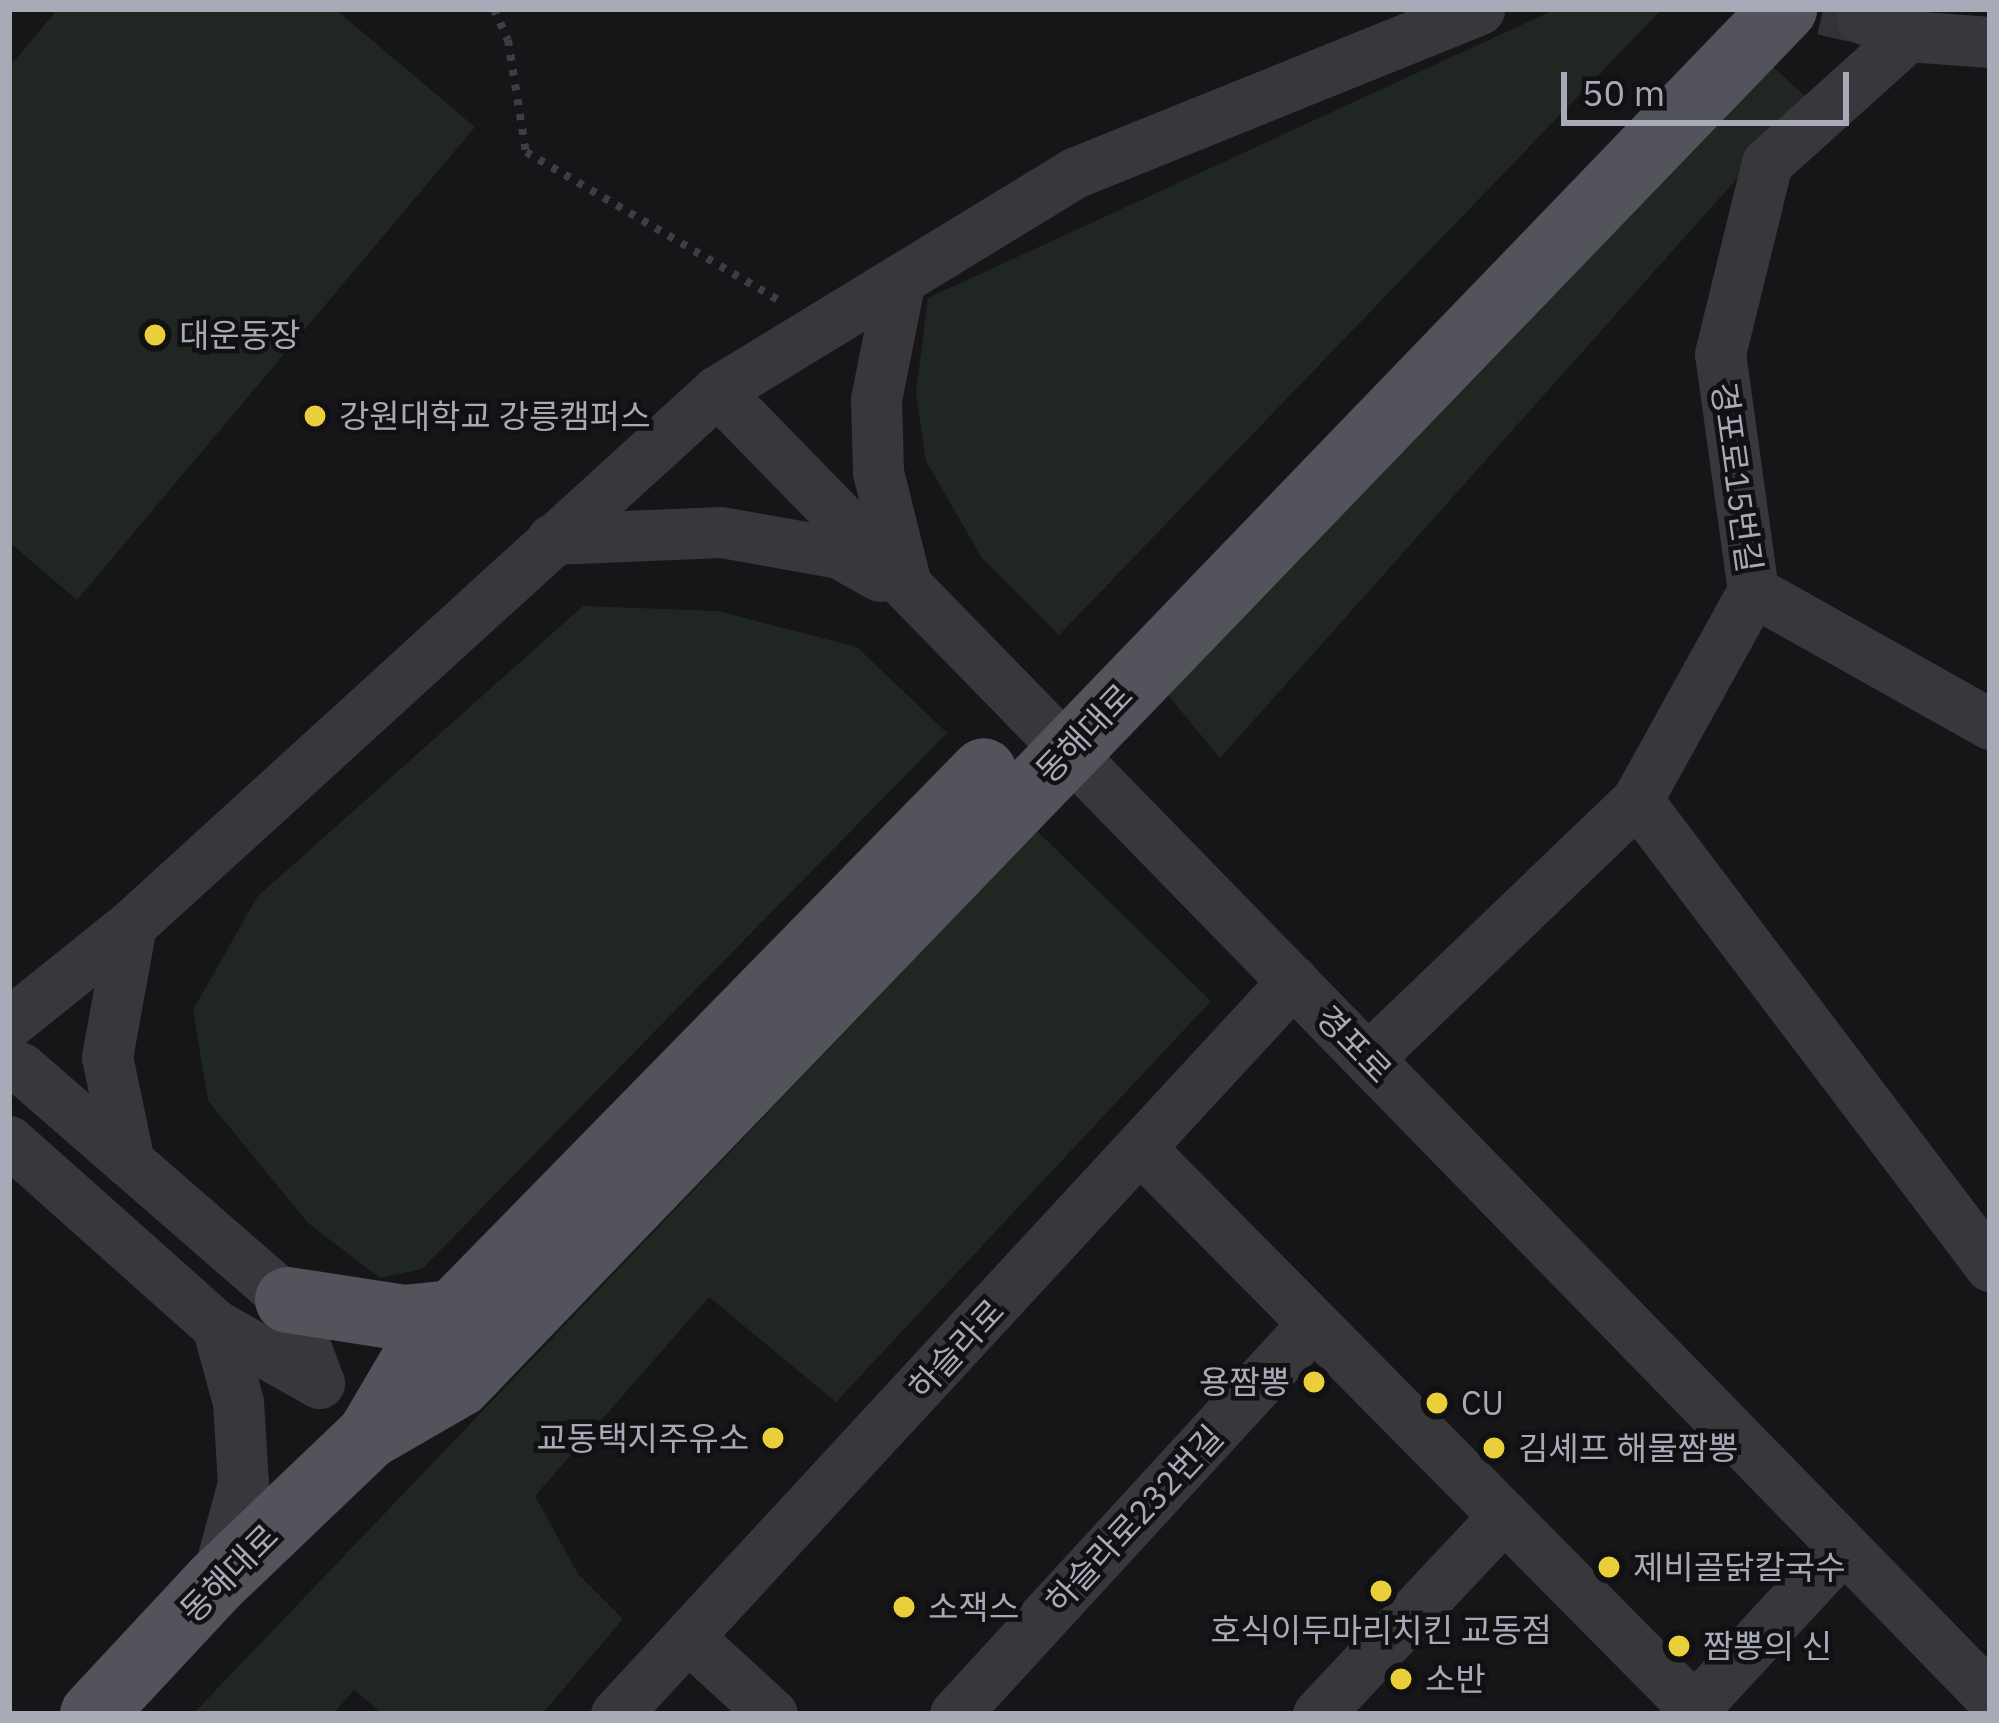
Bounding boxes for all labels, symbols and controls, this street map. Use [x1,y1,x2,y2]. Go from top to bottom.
scale bar [1567,48,1855,122]
text: 50 m [1582,69,1665,116]
place label: 대운동장 [179,315,300,355]
marker: 대운동장 [142,322,168,348]
street label: 경포로15번길 [1704,379,1770,575]
place label: 강원대학교 강릉캠퍼스 [339,396,650,436]
marker: 강원대학교 강릉캠퍼스 [302,403,328,429]
street label: 동해대로 [1028,676,1140,790]
street label: 경포로 [1308,997,1400,1091]
street label: 하슬라로 [900,1291,1012,1407]
place label: 용짬뽕 [1199,1362,1290,1402]
marker: 용짬뽕 [1301,1369,1327,1395]
place label: CU [1461,1383,1504,1423]
marker: CU [1424,1390,1450,1416]
street label: 하슬라로232번길 [1037,1417,1231,1621]
place label: 교동택지주유소 [536,1418,749,1458]
marker: 교동택지주유소 [760,1425,786,1451]
place label: 김셰프 해물짬뽕 [1518,1428,1738,1468]
marker: 김셰프 해물짬뽕 [1481,1435,1507,1461]
street label: 동해대로 [172,1516,286,1630]
place label: 제비골닭칼국수 [1633,1547,1846,1587]
marker: 제비골닭칼국수 [1596,1554,1622,1580]
marker: 호식이두마리치킨 교동점 [1368,1578,1394,1604]
place label: 소잭스 [928,1587,1019,1627]
marker: 소잭스 [891,1594,917,1620]
place label: 호식이두마리치킨 교동점 [1210,1610,1552,1650]
place label: 짬뽕의 신 [1703,1626,1832,1666]
marker: 짬뽕의 신 [1666,1633,1692,1659]
place label: 소반 [1425,1659,1486,1699]
marker: 소반 [1388,1666,1414,1692]

